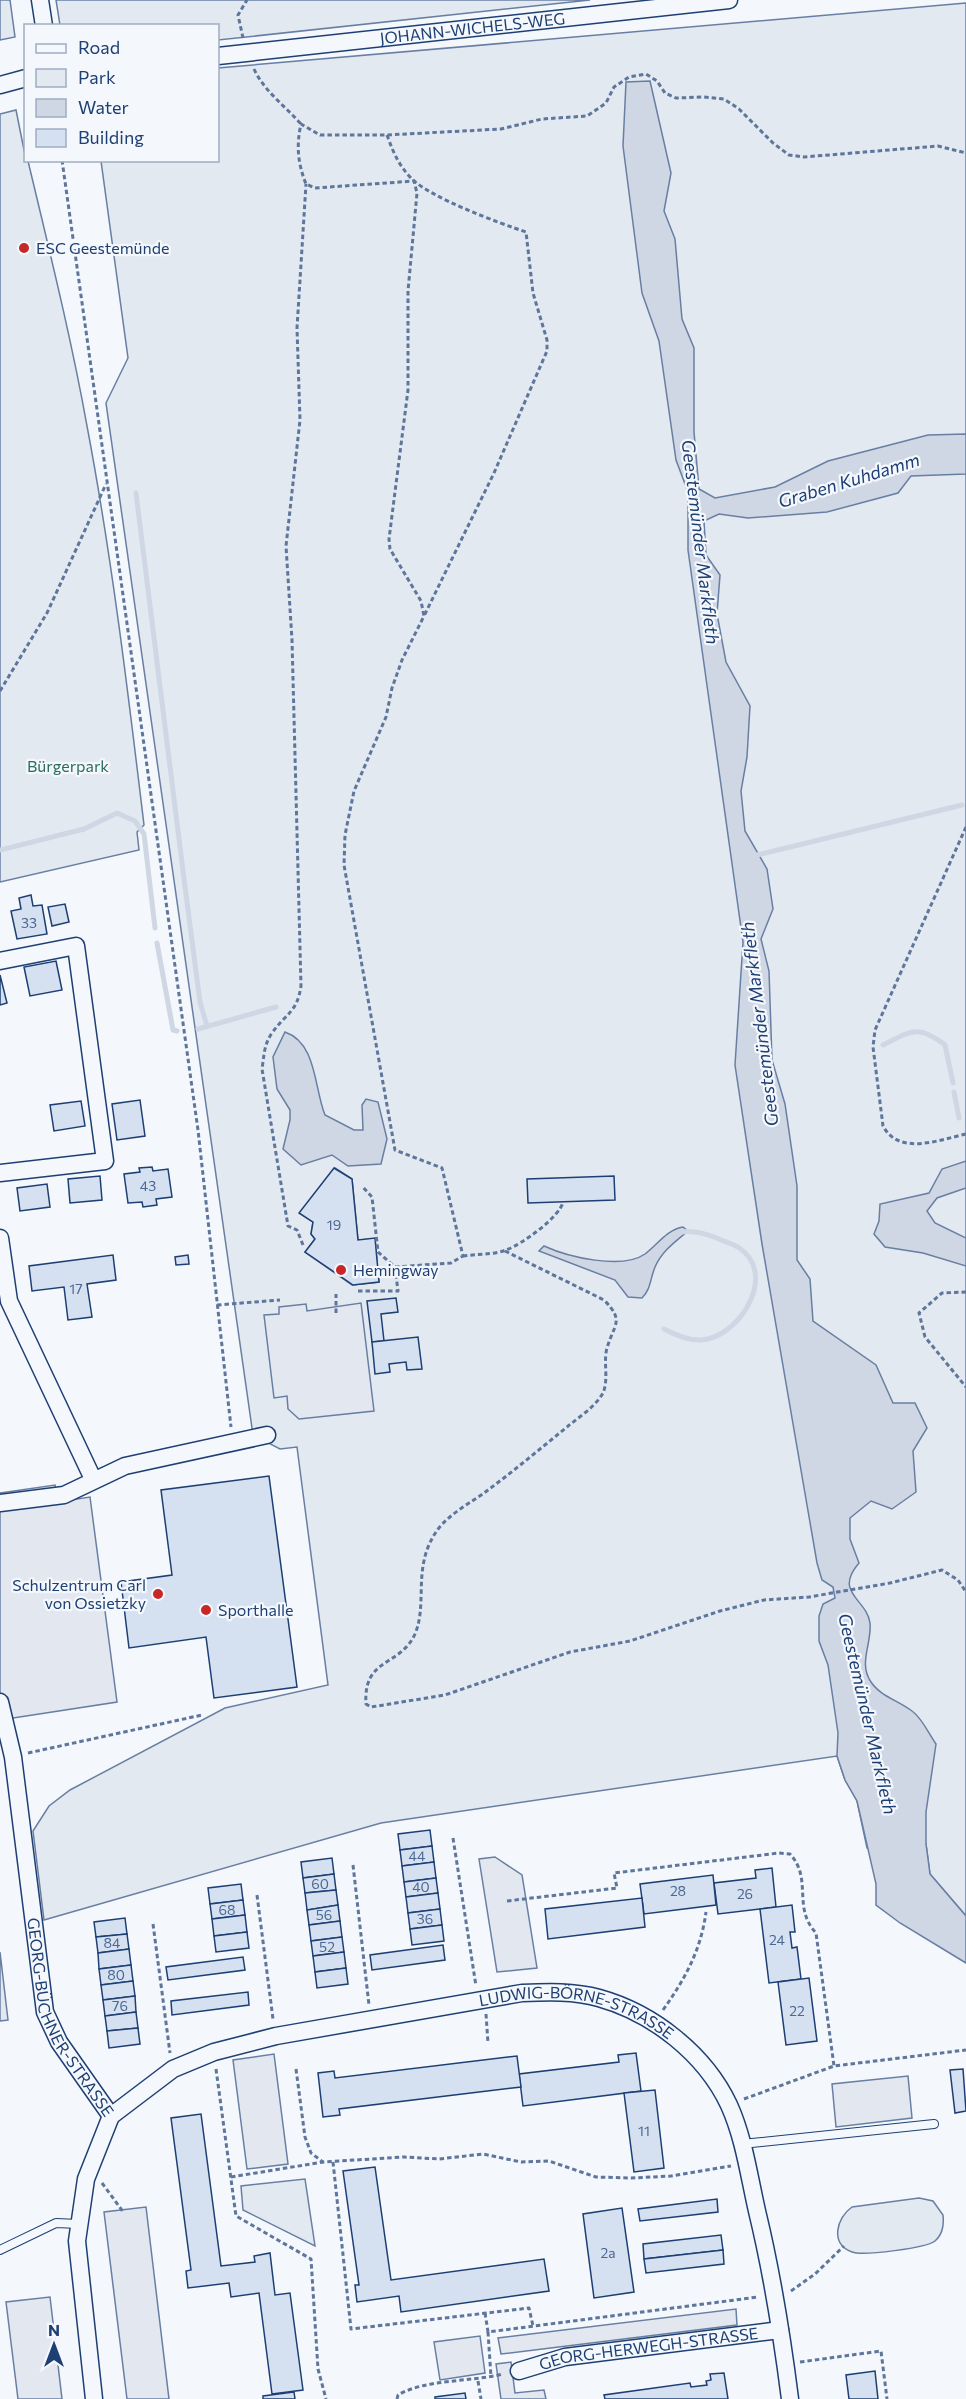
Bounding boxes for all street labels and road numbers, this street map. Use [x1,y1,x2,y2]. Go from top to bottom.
street label: JOHANN-WICHELS-WEG [379,8,566,47]
street label: GEORG-BÜCHNER-STRASSE [24,1917,118,2120]
street label: LUDWIG-BÖRNE-STRASSE [477,1982,678,2042]
street label: GEORG-HERWEGH-STRASSE [537,2323,759,2373]

